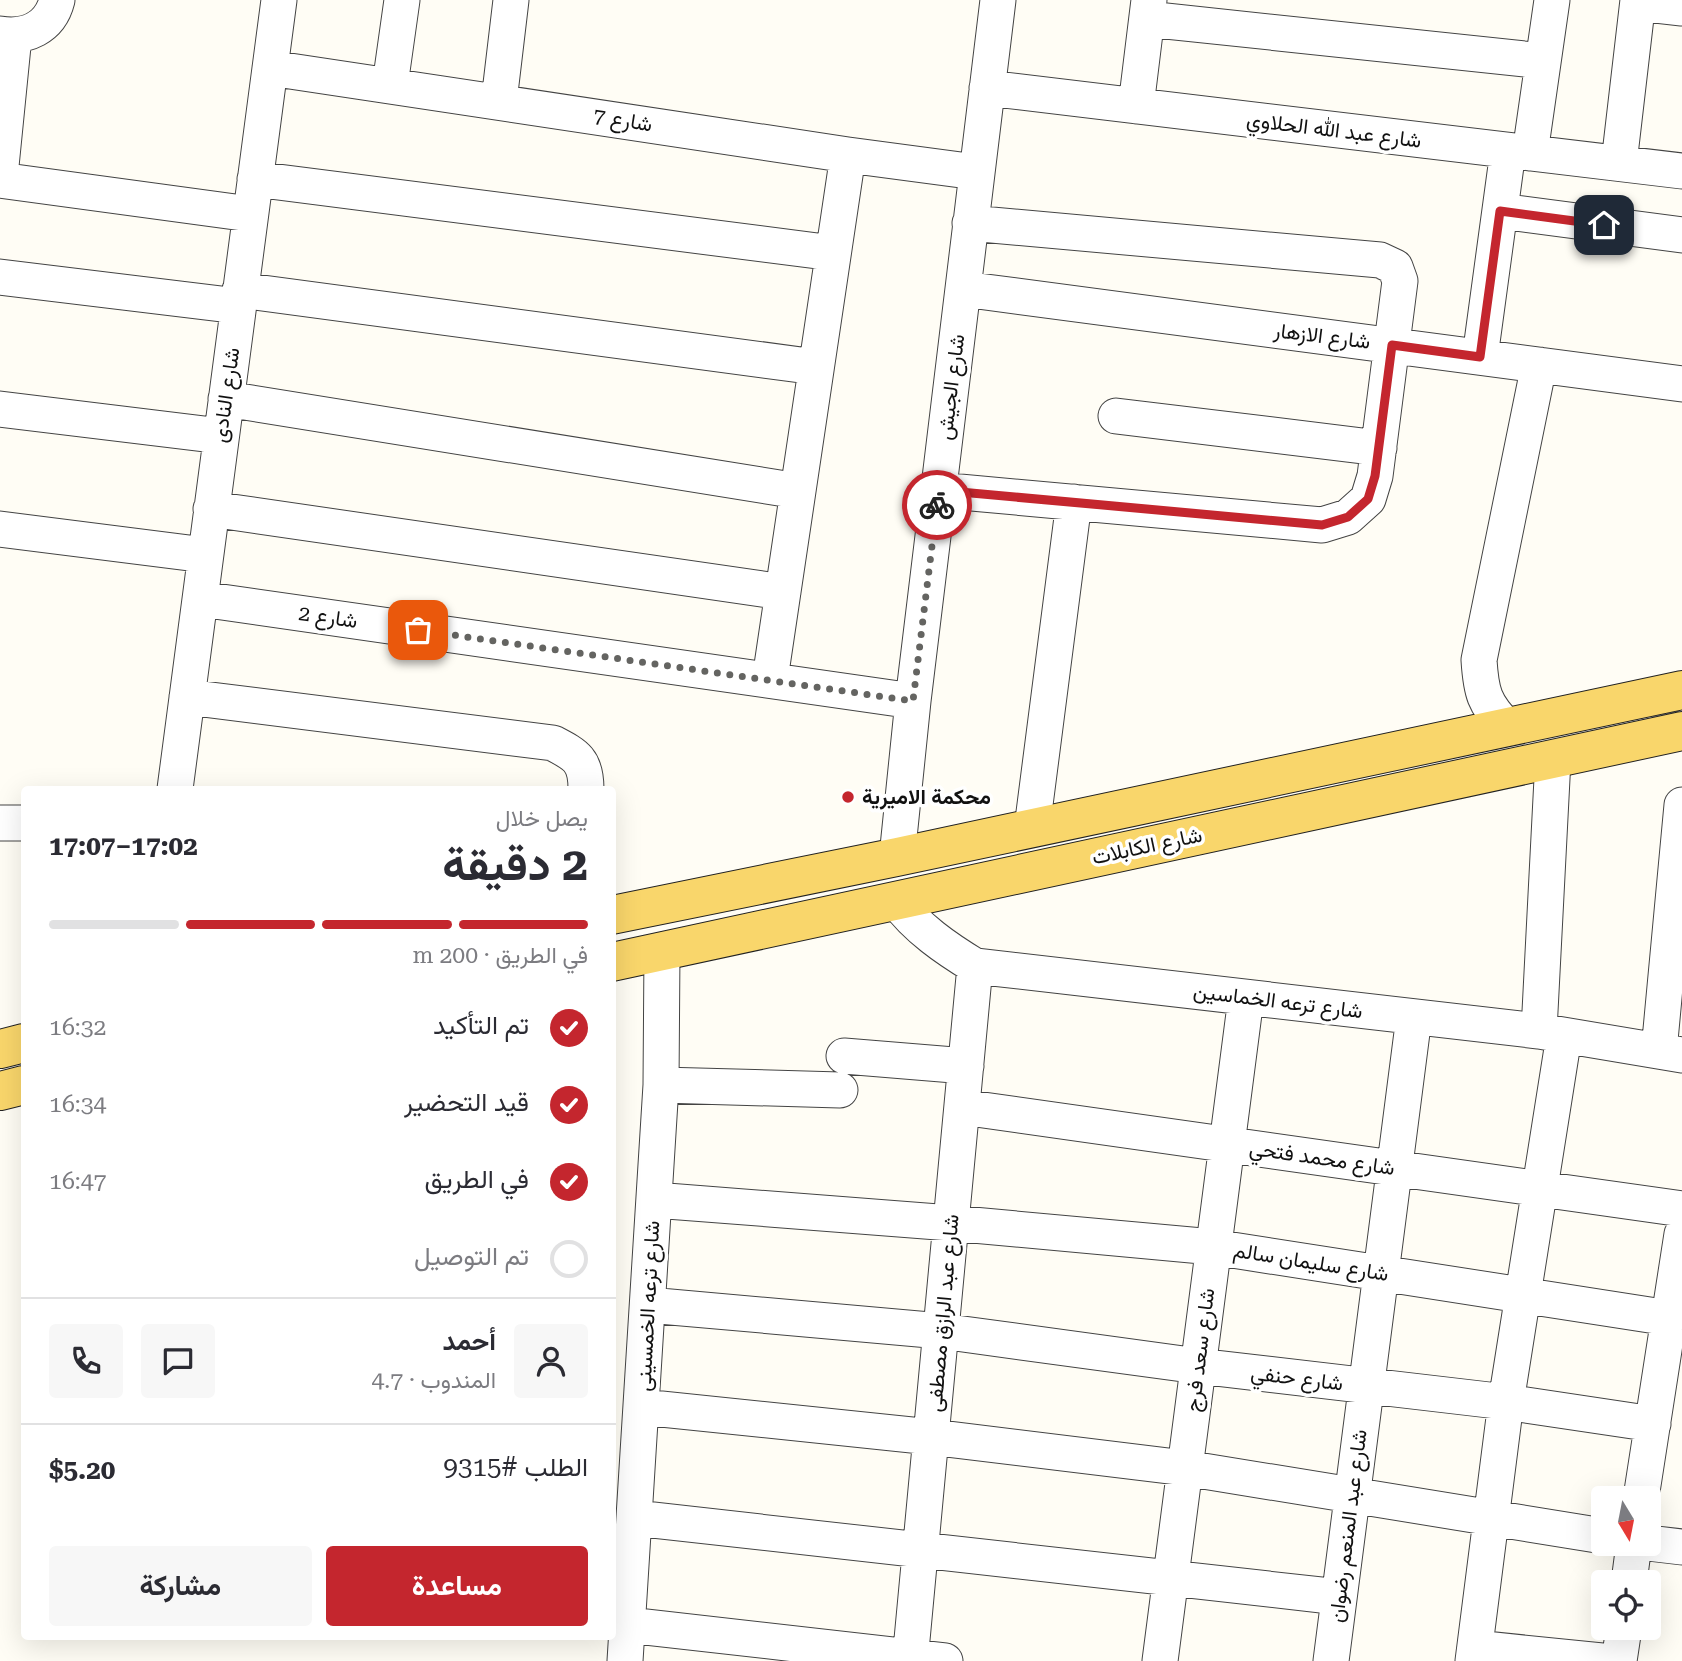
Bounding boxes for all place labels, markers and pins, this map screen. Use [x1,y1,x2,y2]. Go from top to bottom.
pin [1574,195,1634,255]
pin [388,600,448,660]
place label: محكمة الاميرية [862,785,991,810]
marker: محكمة الاميرية [840,789,856,805]

